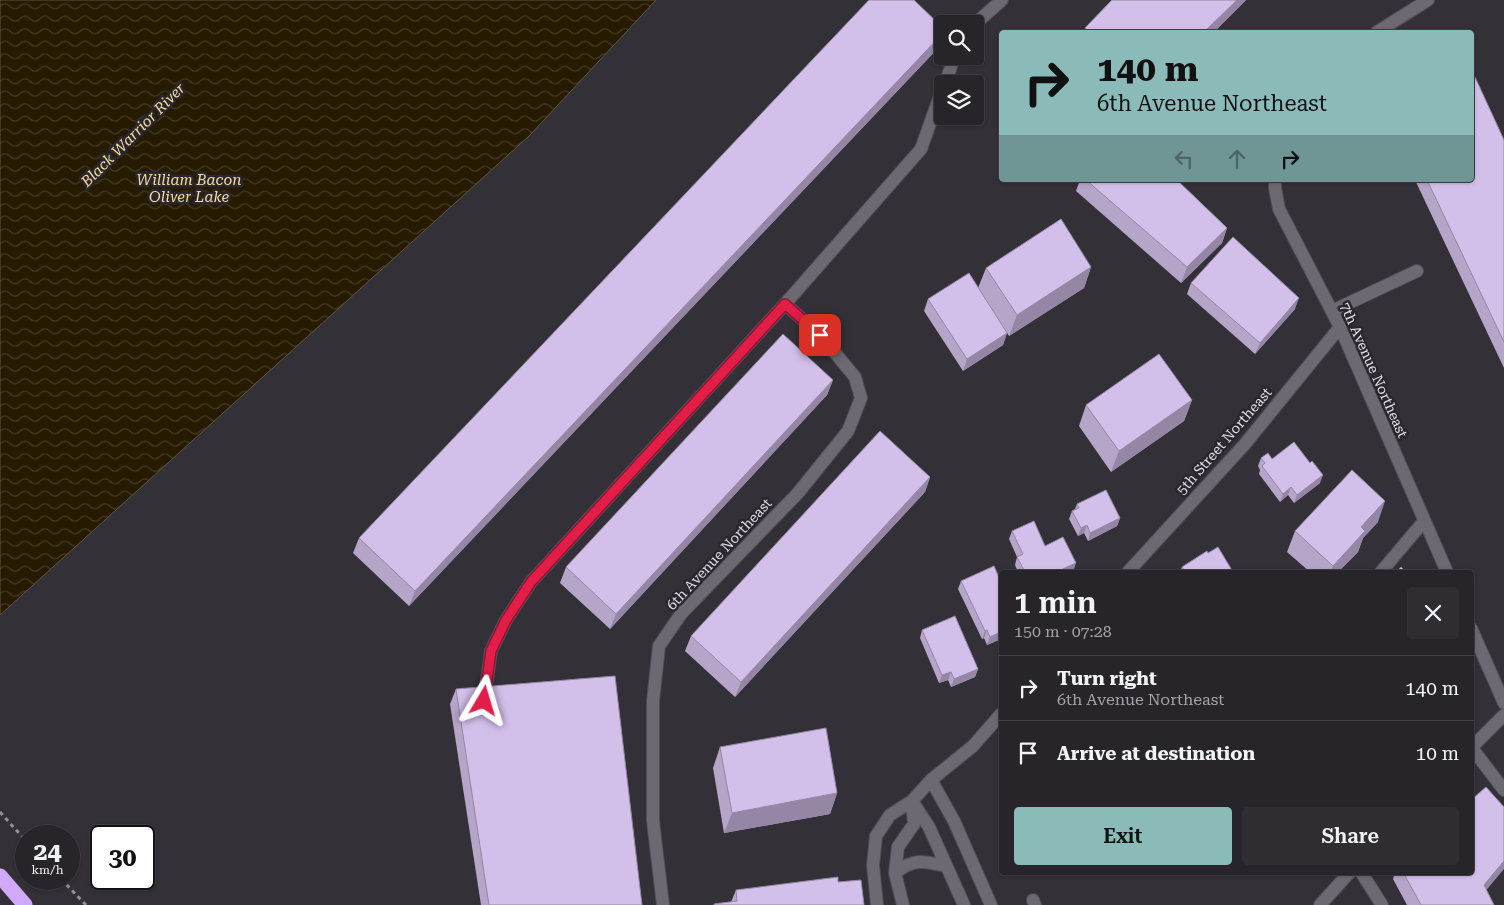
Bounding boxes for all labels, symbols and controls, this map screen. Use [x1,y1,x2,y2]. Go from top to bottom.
map controls [934,15,984,125]
button: search [934,15,984,65]
text: 140 m [1097,49,1198,90]
icon: right [1014,50,1079,115]
button: layers [934,75,984,125]
water label: Black Warrior River [77,79,189,191]
text: 6th Avenue Northeast [1097,91,1327,116]
icon: left [1170,145,1198,173]
icon: ahead [1223,145,1251,173]
icon: right [1276,145,1304,173]
water label: William Bacon Oliver Lake [137,171,241,206]
street label: 7th Avenue Northeast [1337,300,1411,440]
pin [799,314,841,356]
icon: arrive [806,321,834,349]
street label: 5th Street Northeast [1173,384,1275,498]
street label: 6th Avenue Northeast [663,495,775,613]
text: 1 min [1014,585,1097,620]
button: close [1407,587,1459,639]
text: 150 m · 07:28 [1014,622,1112,641]
text: Turn right [1057,667,1157,690]
position arrow [457,674,509,726]
icon: right [1014,674,1042,702]
text: 140 m [1405,677,1459,700]
text: 6th Avenue Northeast [1057,690,1224,709]
icon: arrive [1014,739,1042,767]
text: Arrive at destination [1057,742,1255,765]
text: 10 m [1416,742,1459,765]
button: Exit [1014,807,1232,865]
button: Share [1242,807,1459,865]
speed limit sign: 30 [90,825,155,890]
text: 24 [33,837,62,866]
text: km/h [31,863,64,877]

